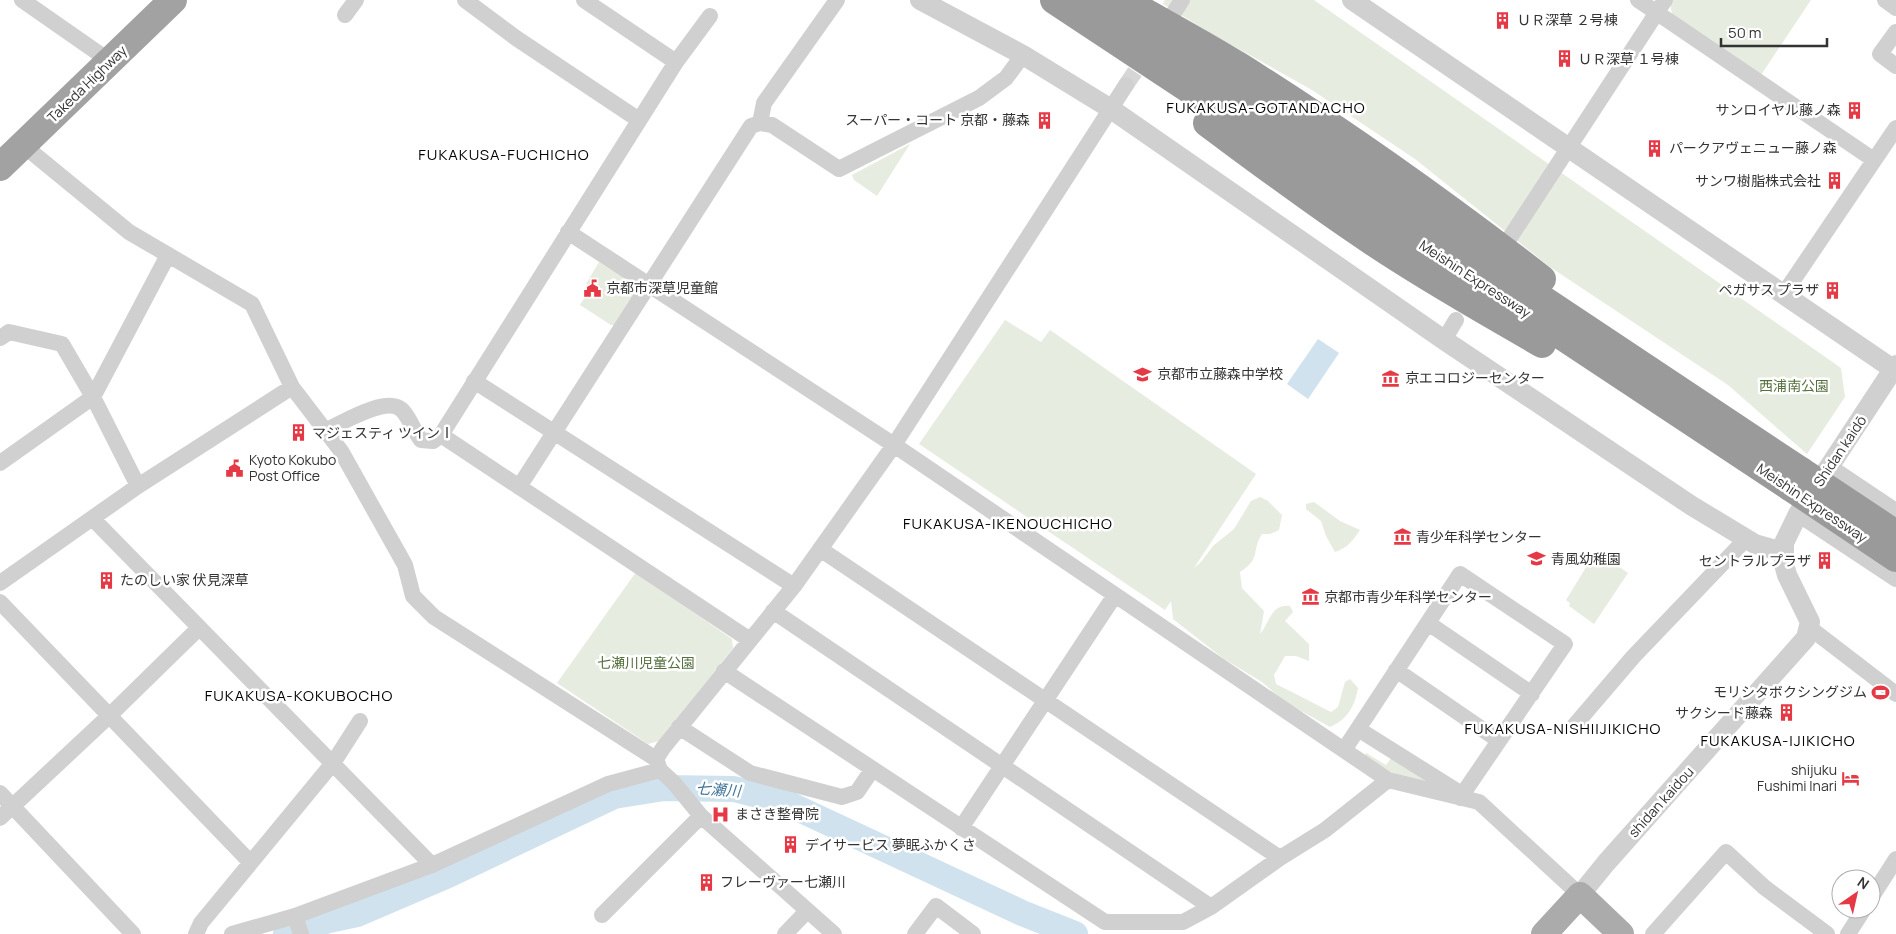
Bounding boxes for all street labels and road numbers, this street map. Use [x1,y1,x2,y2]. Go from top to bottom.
street label: Takeda Highway [43,40,131,126]
street label: Meishin Expressway [1416,235,1535,322]
street label: Shidan kaidō [1809,411,1870,490]
street label: Meishin Expressway [1753,459,1872,547]
street label: shidan kaidou [1624,762,1697,841]

